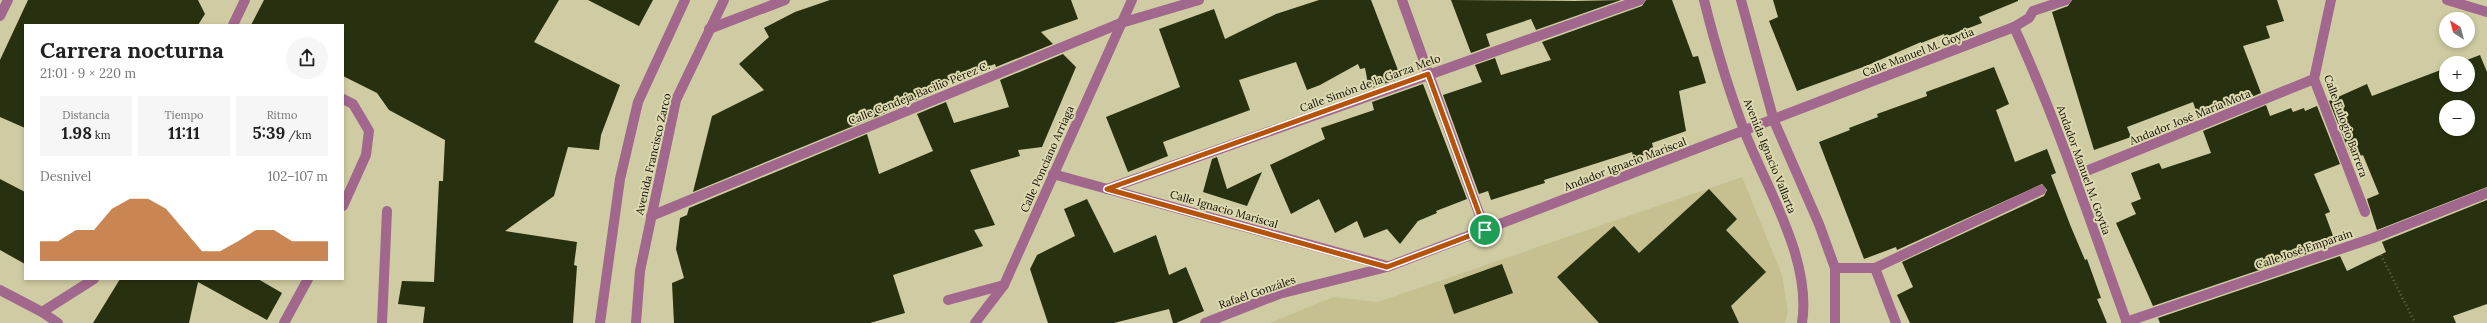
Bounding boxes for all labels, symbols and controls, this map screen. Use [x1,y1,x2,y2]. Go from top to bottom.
north arrow [2439,12,2475,48]
map controls [2439,12,2475,136]
street label: Calle Manuel M. Goytia [1860,24,1976,80]
text: Carrera nocturna [40,36,224,64]
button: share [286,37,328,79]
street label: Calle Simón de la Garza Melo [1298,51,1442,115]
button: + [2439,56,2475,92]
street label: Calle Cendeja Bacilio Pérez C. [846,58,992,128]
text: 21:01 · 9 × 220 m [40,65,136,82]
street label: Calle Eulogio Barrera [2321,73,2371,179]
street label: Andador José María Mota [2126,86,2253,148]
street label: Avenida Francisco Zarco [632,92,674,217]
street label: Avenida Ignacio Vallarta [1740,96,1800,216]
button: − [2439,100,2475,136]
street label: Andador Manuel M. Goytia [2054,102,2114,237]
street label: Calle Ponciano Arriaga [1017,103,1077,215]
text: Distancia [62,108,110,122]
text: Tiempo [165,108,203,122]
text: Ritmo [267,108,297,122]
text: 1.98 [61,122,92,144]
text: 11:11 [168,122,200,144]
text: 5:39 [253,122,285,144]
text: km [92,128,111,142]
text: /km [285,128,311,142]
street label: Andador Ignacio Mariscal [1561,134,1688,194]
text: Desnivel [40,168,91,185]
text: 102–107 m [268,168,328,185]
street label: Calle Ignacio Mariscal [1168,187,1280,231]
pin [1468,213,1502,247]
icon: arrive [1474,219,1496,241]
street label: Calle José Emparain [2254,226,2355,272]
street label: Rafaél Gonzáles [1217,272,1297,312]

